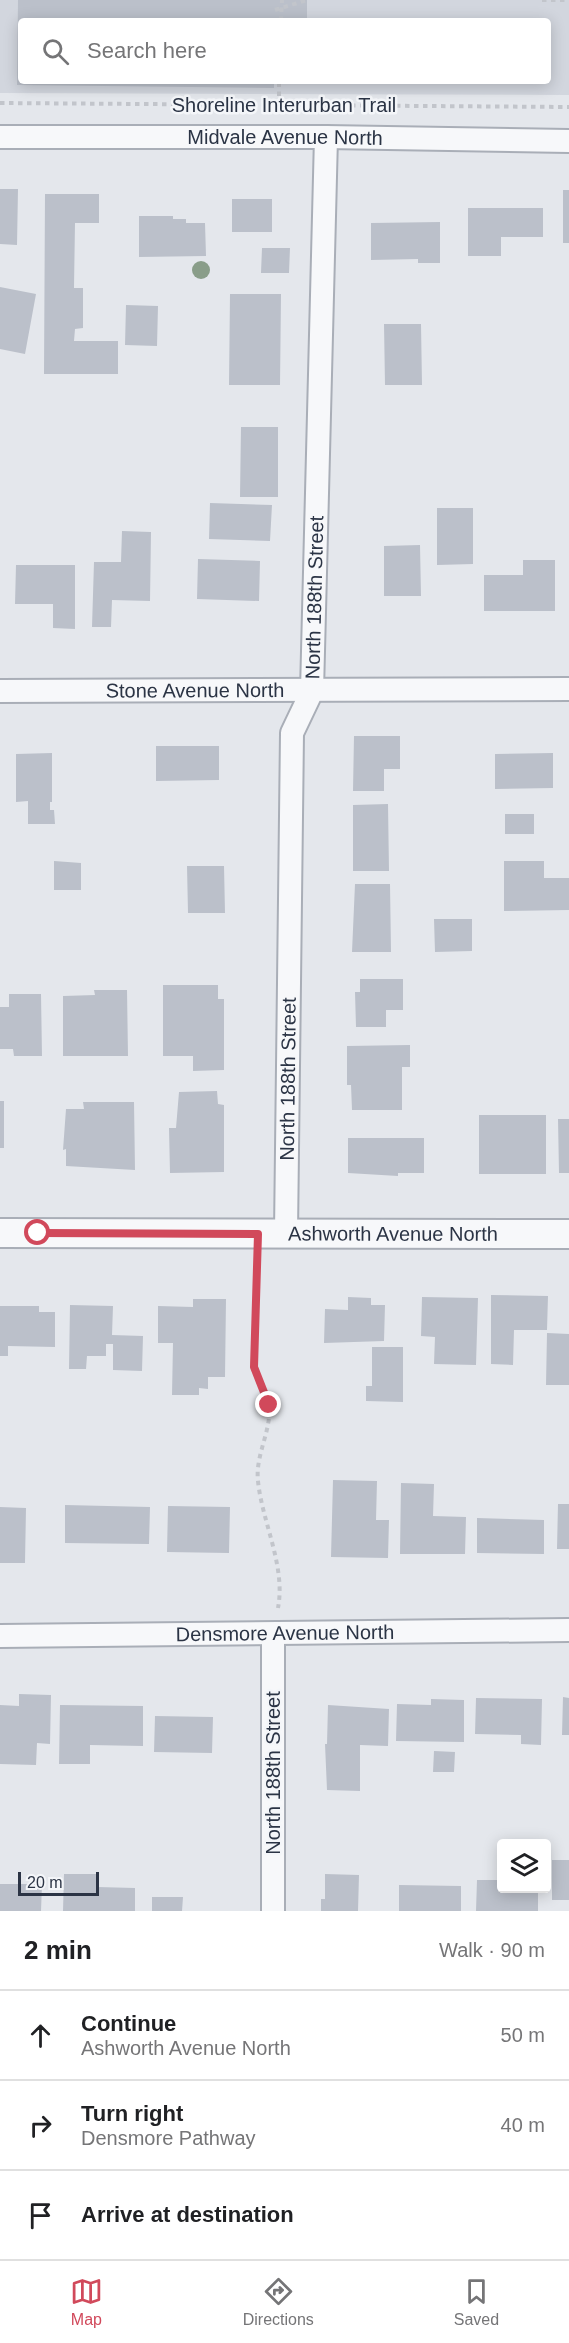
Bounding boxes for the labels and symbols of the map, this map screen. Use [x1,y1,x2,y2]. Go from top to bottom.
street label: Shoreline Interurban Trail [172,94,396,116]
street label: Midvale Avenue North [187,126,383,149]
street label: North 188th Street [301,515,327,680]
street label: Stone Avenue North [106,679,284,702]
street label: North 188th Street [276,997,300,1161]
route start [24,1219,50,1245]
street label: Ashworth Avenue North [288,1223,498,1245]
route end [255,1391,281,1417]
street label: Densmore Avenue North [176,1621,394,1645]
street label: North 188th Street [262,1691,284,1855]
scale bar [18,1869,99,1896]

